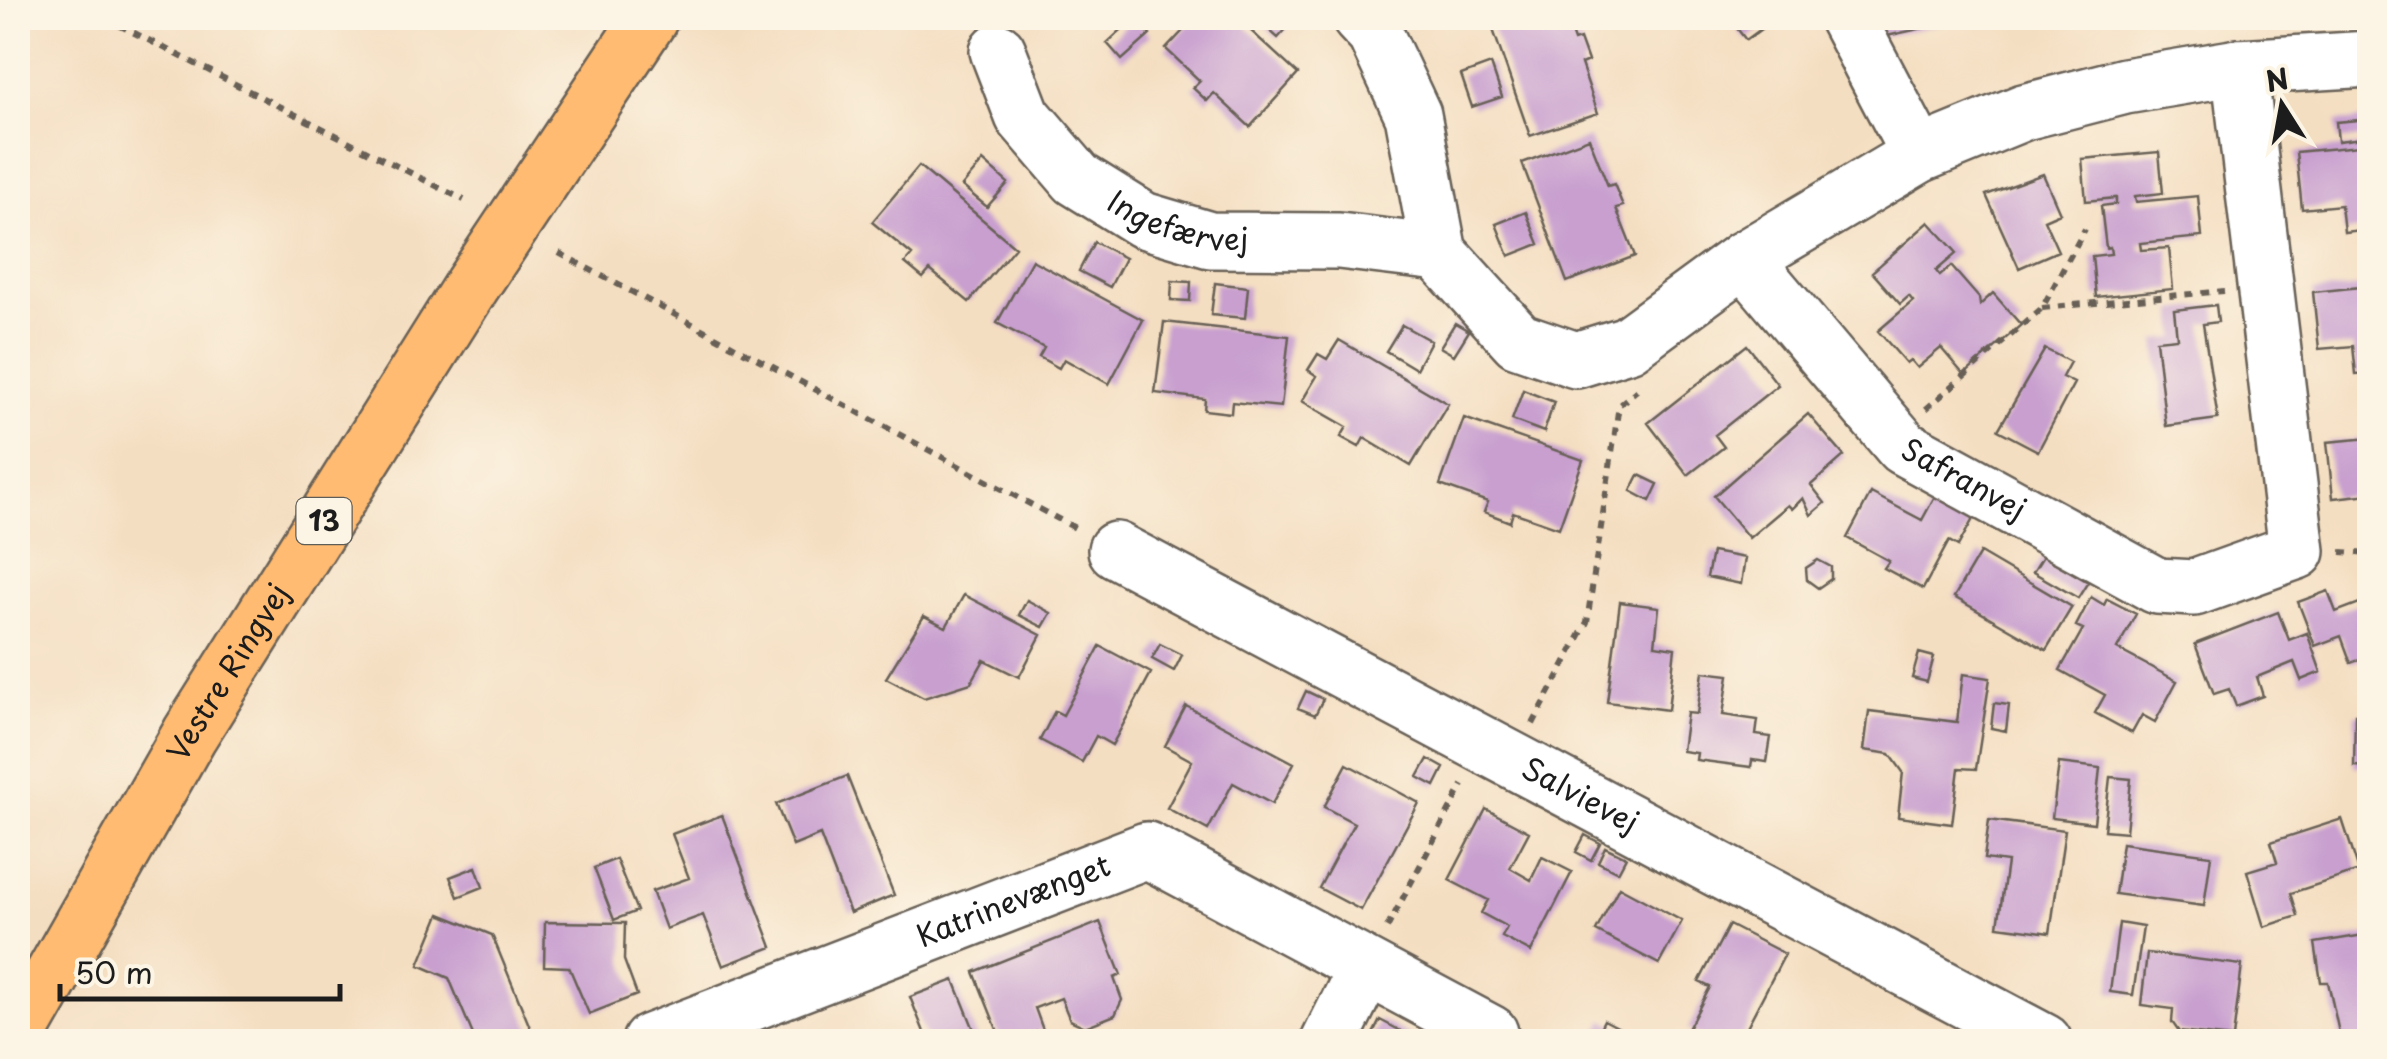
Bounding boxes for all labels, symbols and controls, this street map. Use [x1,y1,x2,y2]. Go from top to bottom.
north arrow [2232,55,2332,155]
text: N [2262,56,2292,102]
street label: Ingefærvej [1100,178,1248,260]
street label: Safranvej [1894,425,2035,530]
road number: 13 [296,498,352,544]
street label: Vestre Ringvej [154,574,299,769]
street label: Salvievej [1515,744,1647,843]
street label: Katrinevænget [909,841,1116,957]
scale bar [60,939,340,1001]
text: 50 m [75,949,153,994]

